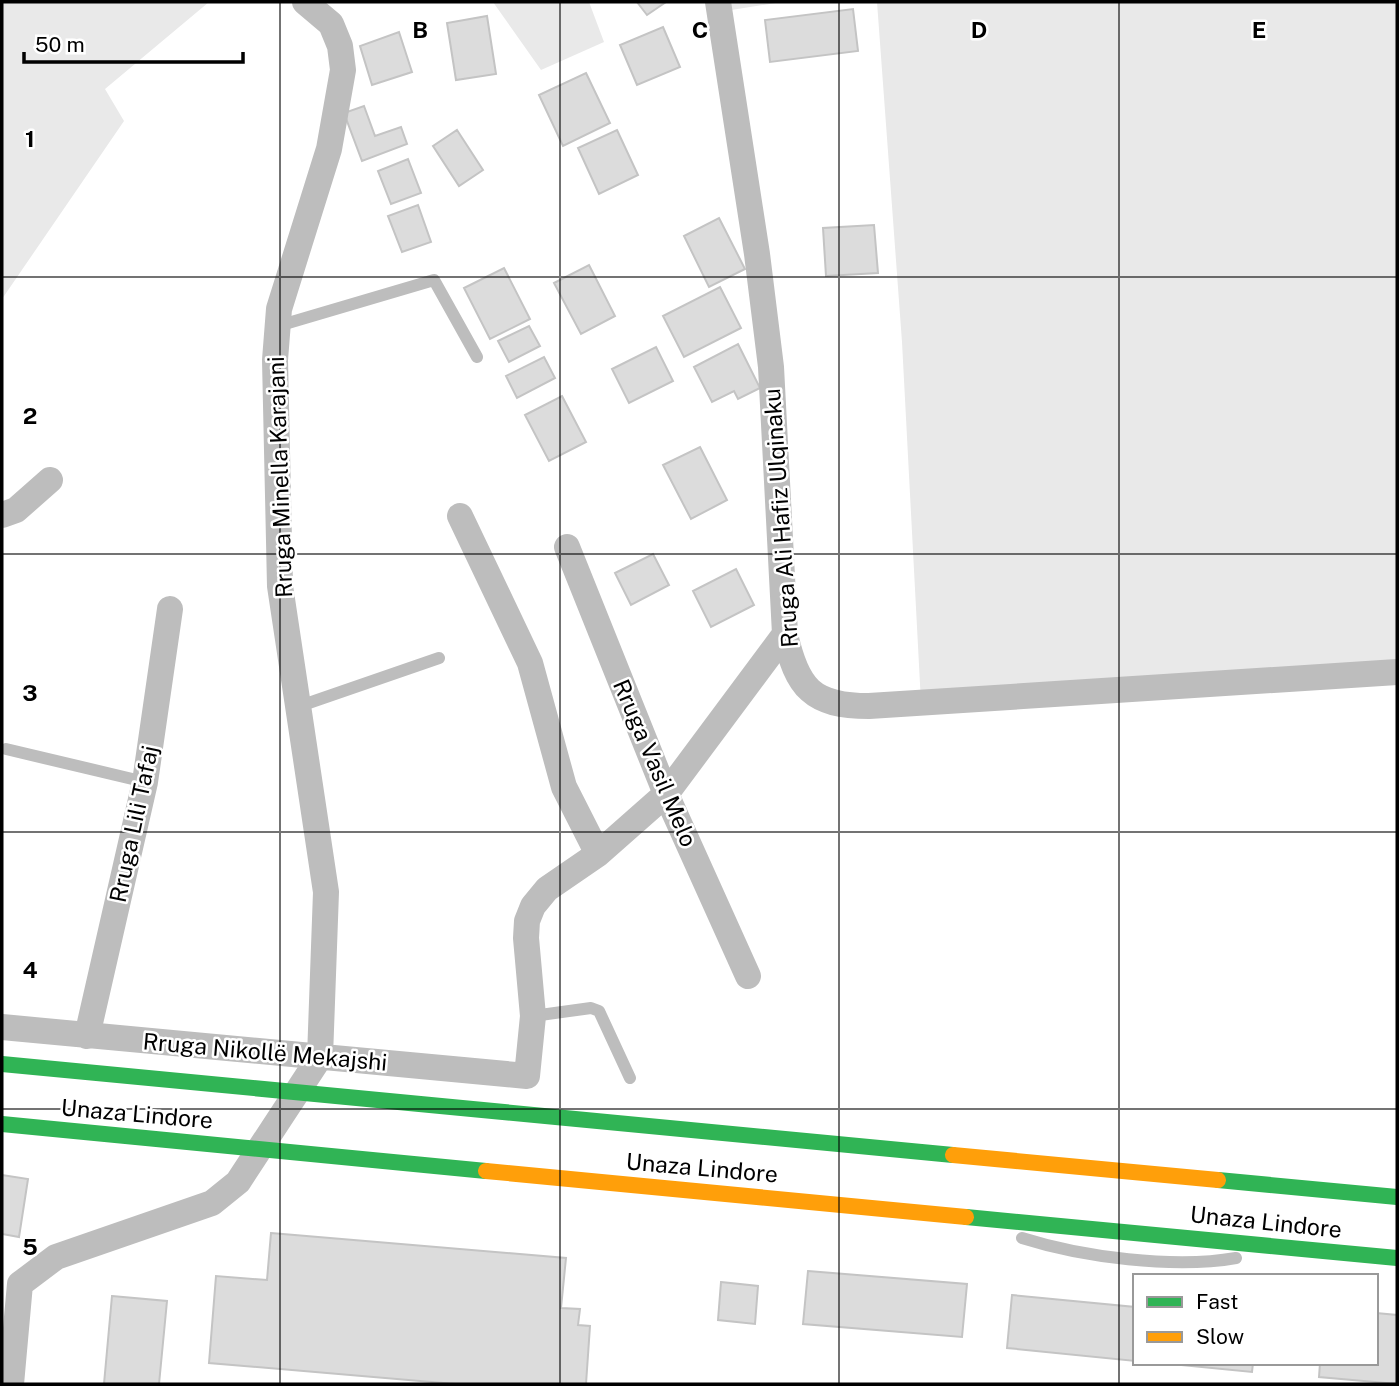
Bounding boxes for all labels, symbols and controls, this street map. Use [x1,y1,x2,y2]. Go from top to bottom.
text: B [412,16,428,43]
text: C [692,16,708,43]
text: D [971,16,987,43]
text: E [1252,16,1266,43]
scale bar [24,21,243,65]
text: 50 m [35,32,85,57]
text: 1 [25,125,35,152]
street label: Rruga Minella Karajani [262,356,297,598]
street label: Rruga Ali Hafiz Ulqinaku [758,388,803,649]
text: 2 [23,402,37,429]
street label: Rruga Vasil Melo [608,675,703,851]
text: 3 [22,679,38,706]
street label: Rruga Lili Tafaj [104,743,163,905]
text: 4 [22,956,38,983]
street label: Rruga Nikollë Mekajshi [142,1027,388,1076]
street label: Unaza Lindore [60,1093,214,1134]
street label: Unaza Lindore [625,1147,779,1188]
street label: Unaza Lindore [1189,1200,1343,1243]
text: 5 [22,1233,38,1260]
legend [1133,1274,1378,1365]
text: Fast [1196,1289,1238,1314]
text: Slow [1196,1324,1244,1349]

